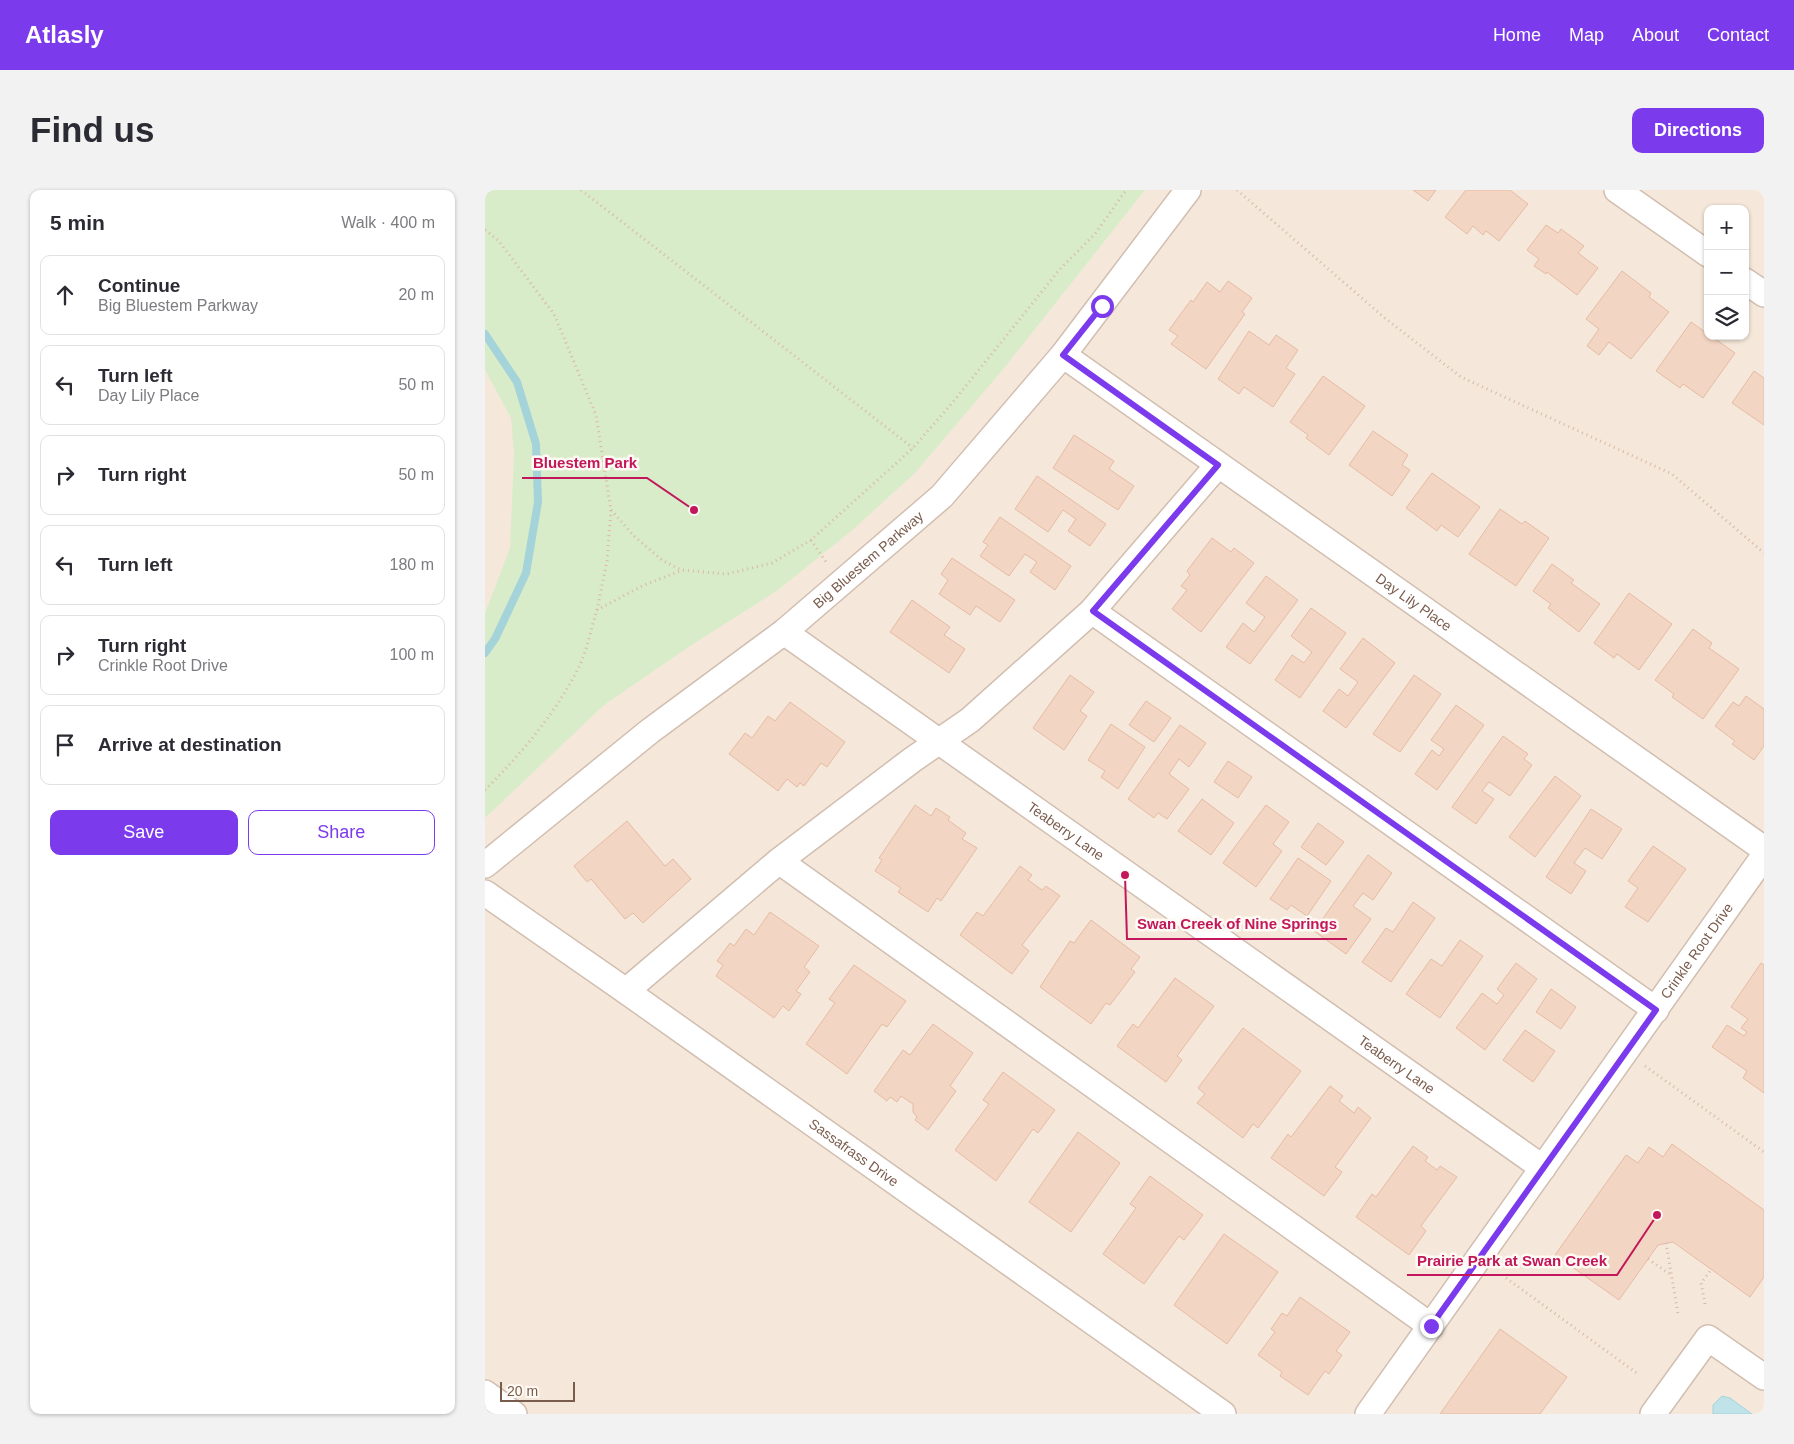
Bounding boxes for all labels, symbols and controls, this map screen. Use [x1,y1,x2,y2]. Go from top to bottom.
text: Atlasly [25,21,104,48]
text: Home [1493,25,1541,45]
text: Map [1569,25,1604,45]
text: About [1632,25,1679,45]
text: Contact [1707,25,1769,45]
button: Directions [1632,108,1764,153]
text: Find us [30,110,154,149]
map controls [1704,205,1749,340]
button: + [1704,205,1749,250]
text: 5 min [50,211,105,234]
text: Walk · 400 m [341,214,435,231]
button: − [1704,250,1749,295]
text: Continue [98,275,180,296]
icon: ahead [51,281,79,309]
text: 20 m [398,286,434,303]
route start [1091,295,1114,318]
button: layers [1704,295,1749,340]
text: Big Bluestem Parkway [98,297,258,314]
text: Turn left [98,365,173,386]
icon: left [51,371,79,399]
text: 50 m [398,376,434,393]
text: Day Lily Place [98,387,199,404]
callout: Bluestem Park [522,448,647,478]
text: Bluestem Park [533,454,638,471]
icon: right [51,461,79,489]
text: Turn right [98,464,186,485]
text: 50 m [398,466,434,483]
street label: Big Bluestem Parkway [810,508,926,611]
icon: left [51,551,79,579]
text: Turn left [98,554,173,575]
text: 180 m [390,556,434,573]
street label: Day Lily Place [1373,570,1455,634]
text: Turn right [98,635,186,656]
icon: right [51,641,79,669]
text: 100 m [390,646,434,663]
text: Crinkle Root Drive [98,657,228,674]
icon: arrive [51,731,79,759]
text: Arrive at destination [98,734,282,755]
street label: Teaberry Lane [1025,799,1107,864]
button: Save [50,810,238,855]
button: Share [248,810,435,855]
street label: Crinkle Root Drive [1657,900,1736,1002]
callout: Swan Creek of Nine Springs [1127,909,1347,939]
text: Swan Creek of Nine Springs [1137,915,1337,932]
street label: Teaberry Lane [1355,1032,1438,1097]
street label: Sassafrass Drive [806,1115,902,1190]
callout: Prairie Park at Swan Creek [1407,1245,1617,1275]
text: Prairie Park at Swan Creek [1417,1252,1608,1269]
route end [1420,1315,1443,1338]
scale bar [500,1379,575,1402]
text: 20 m [507,1383,538,1399]

